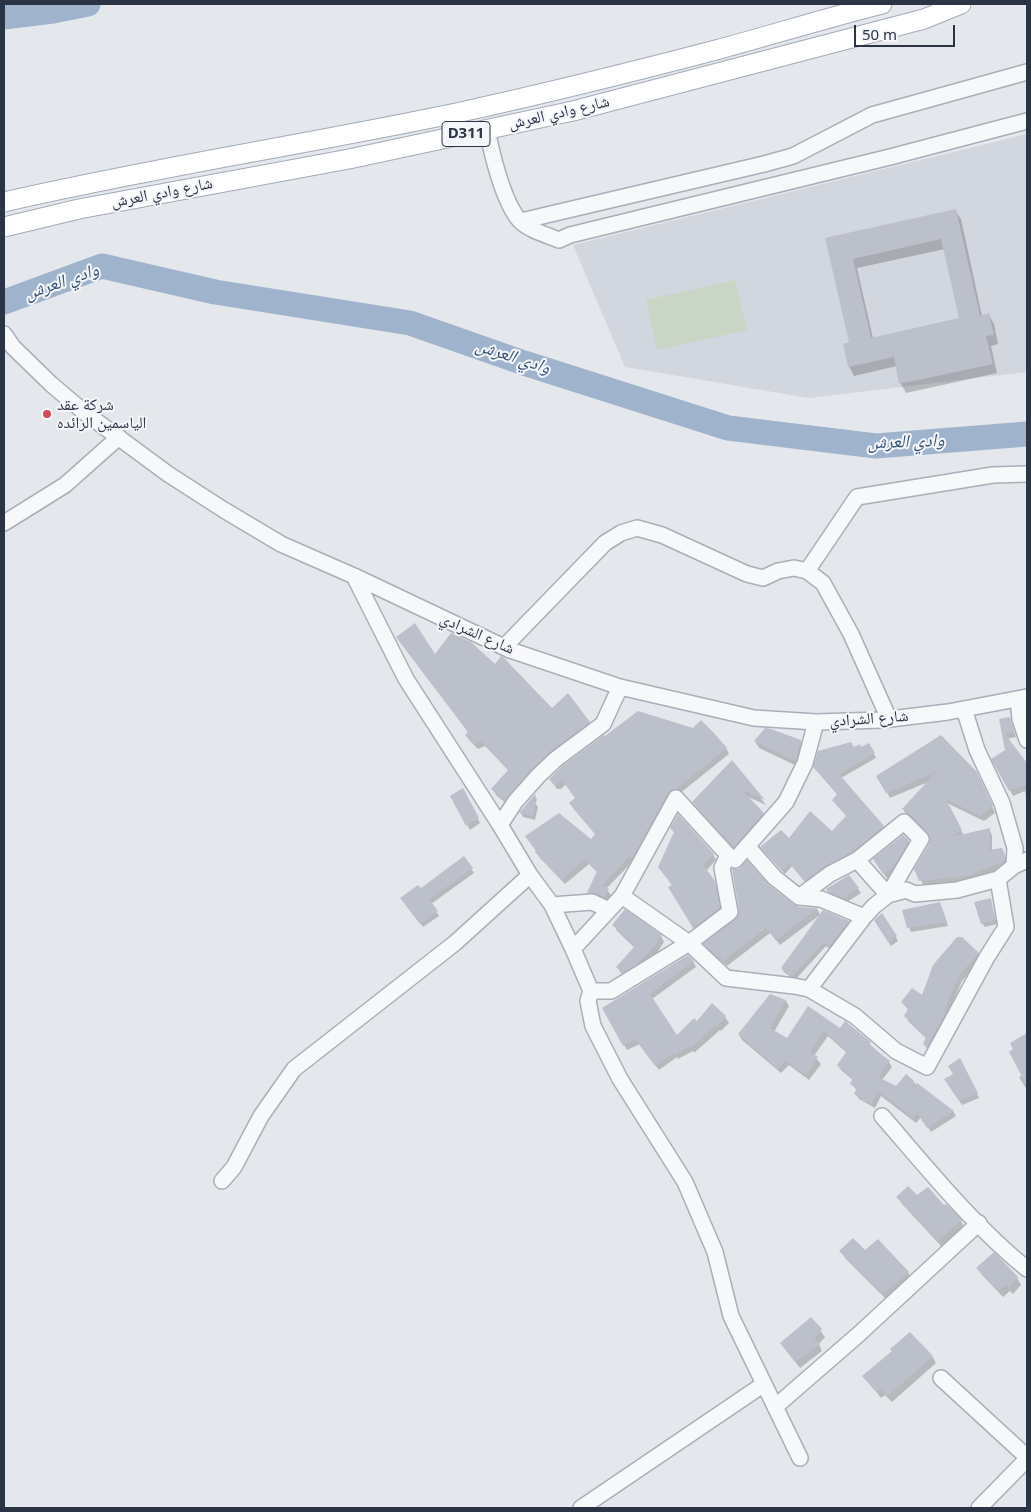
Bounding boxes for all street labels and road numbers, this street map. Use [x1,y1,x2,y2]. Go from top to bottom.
street label: شارع وادي العرش [507,92,611,134]
road number: D311 [442,122,490,146]
street label: شارع وادي العرش [110,174,214,212]
street label: شارع الشرادي [437,609,517,659]
street label: شارع الشرادي [829,707,909,731]

